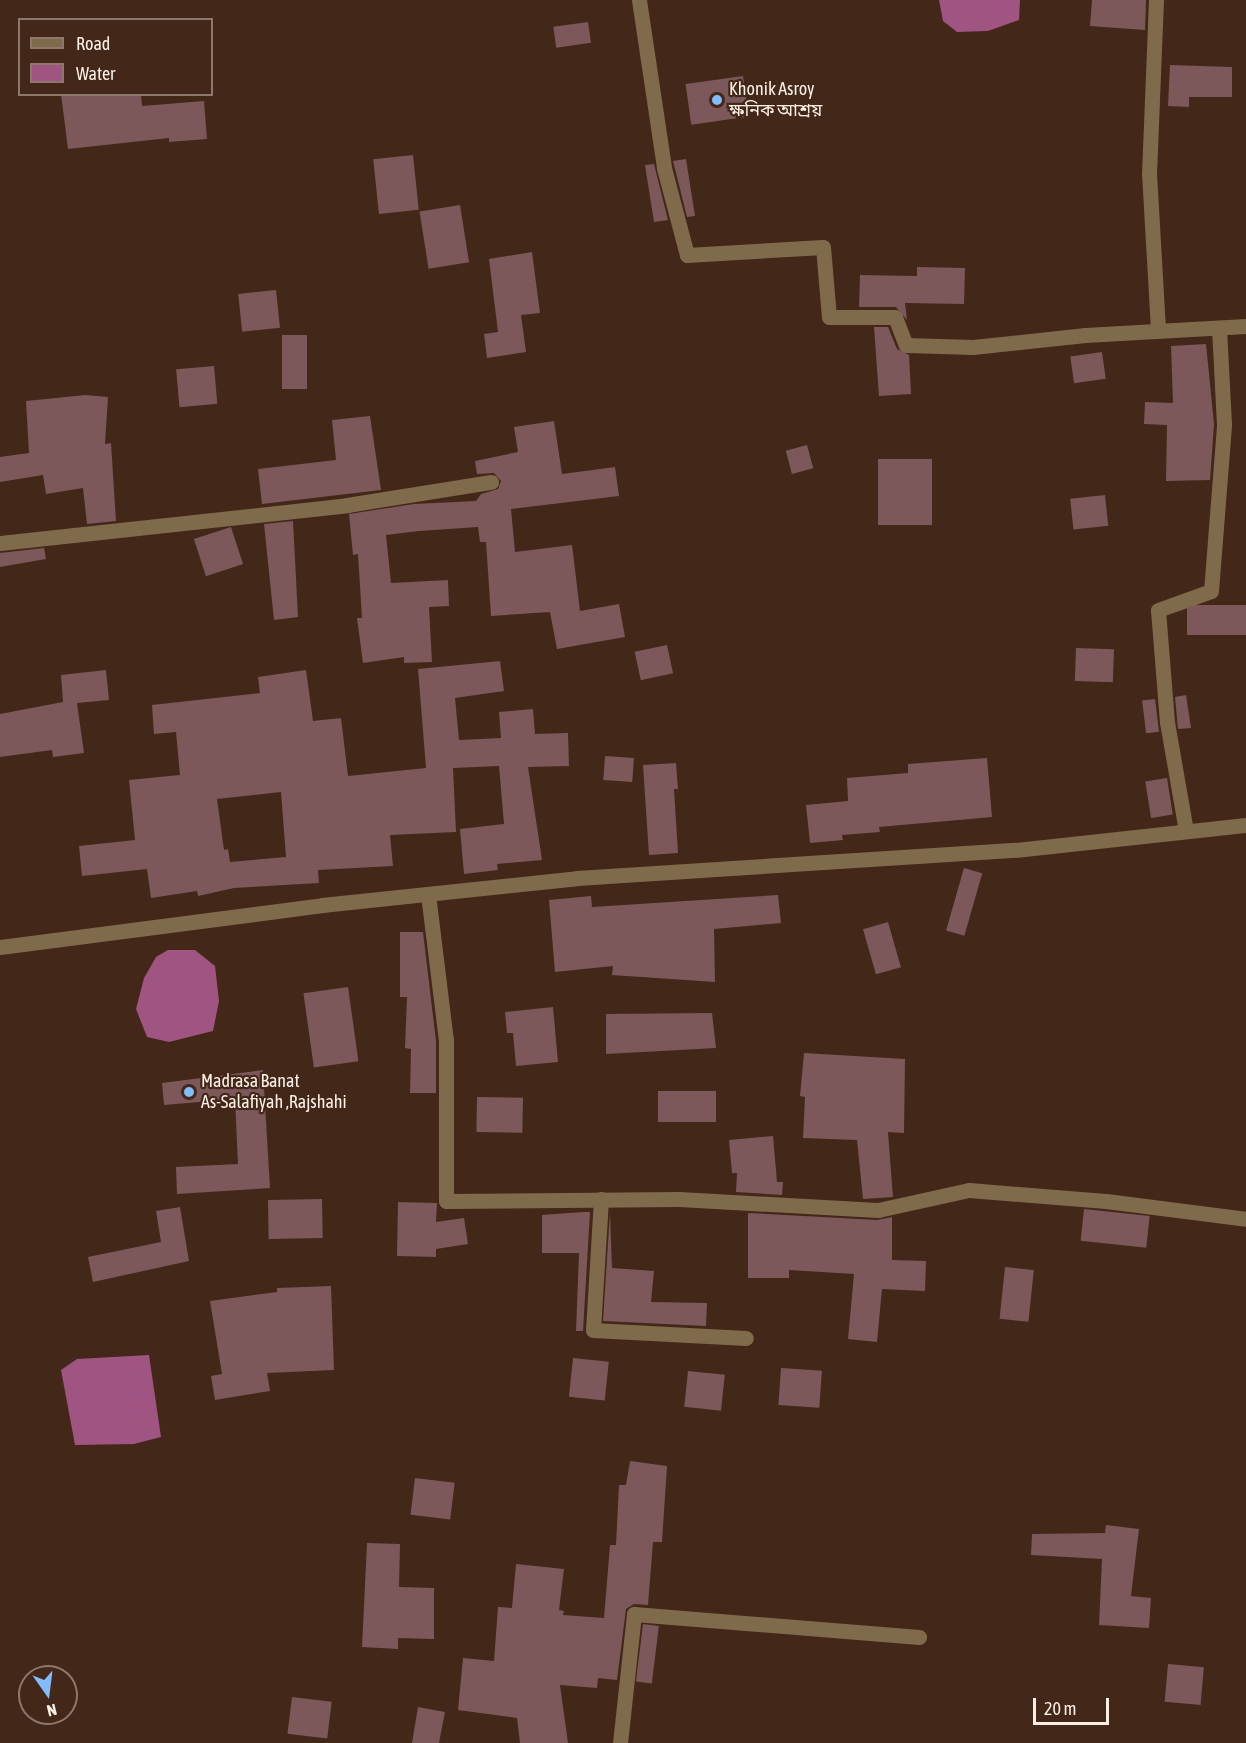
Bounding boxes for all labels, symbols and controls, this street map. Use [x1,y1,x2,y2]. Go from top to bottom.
legend [18,18,213,96]
text: Road [76,33,110,54]
text: Water [76,63,115,84]
place label: Khonik Asroy ক্ষনিক আশ্রয় [729,79,822,122]
marker: Khonik Asroy ক্ষনিক আশ্রয় [710,93,724,107]
place label: Madrasa Banat As-Salafiyah ,Rajshahi [201,1071,347,1114]
marker: Madrasa Banat As-Salafiyah ,Rajshahi [182,1085,196,1099]
north arrow [18,1665,78,1725]
scale bar [1036,1686,1112,1724]
text: 20 m [1044,1698,1076,1719]
text: N [45,1701,59,1720]

